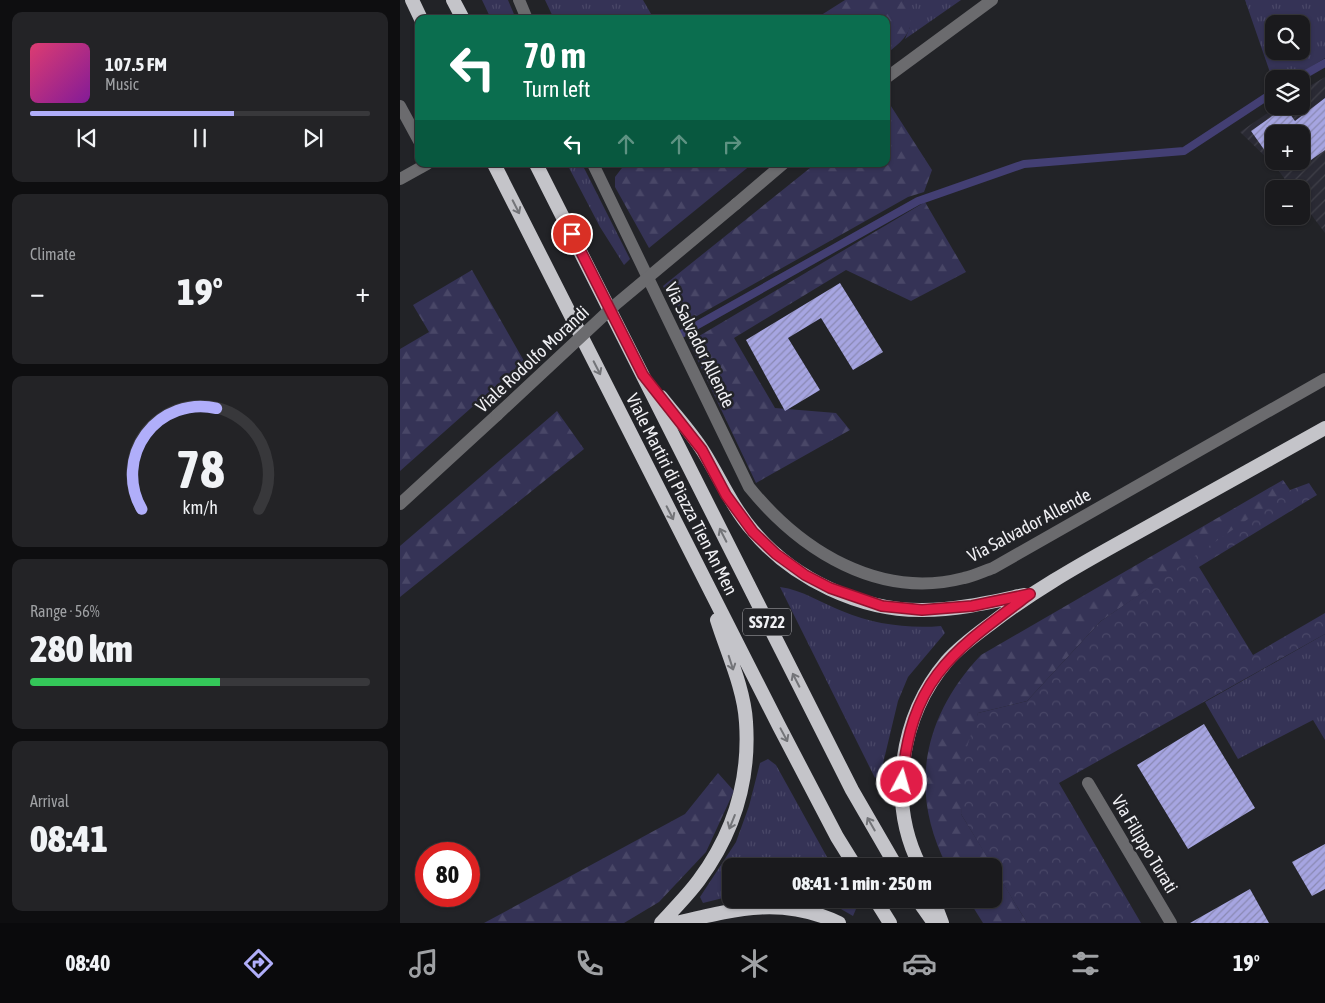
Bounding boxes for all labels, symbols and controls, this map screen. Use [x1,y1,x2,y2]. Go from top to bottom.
map controls [1265,15,1310,225]
button: search [1265,15,1310,60]
icon: left [440,35,505,100]
text: 70 m [523,35,586,75]
text: 107.5 FM [105,53,167,75]
button: layers [1265,70,1310,115]
text: Music [105,75,139,93]
text: Turn left [523,76,590,102]
icon: previous [73,124,101,152]
icon: pause [186,124,214,152]
icon: next [299,124,327,152]
button: + [1265,125,1310,170]
icon: left [559,130,587,158]
icon: ahead [612,130,640,158]
icon: ahead [665,130,693,158]
icon: right [718,130,746,158]
button: − [1265,180,1310,225]
one-way arrow [512,199,521,214]
pin [551,213,593,255]
icon: arrive [558,220,586,248]
text: Climate [30,245,76,263]
text: 19° [177,270,223,313]
text: − [30,276,45,308]
text: + [355,276,370,308]
street label: Via Salvador Allende [661,279,739,411]
street label: Viale Rodolfo Morandi [471,301,593,417]
one-way arrow [593,360,602,375]
street label: Viale Martiri di Piazza Tien An Men [622,390,742,598]
text: 78 [176,439,224,499]
street label: Via Salvador Allende [964,484,1094,566]
text: km/h [182,497,218,518]
one-way arrow [666,505,675,520]
one-way arrow [718,528,727,543]
text: Range · 56% [30,602,100,620]
road number: SS722 [743,608,791,636]
text: 280 km [30,627,133,670]
one-way arrow [726,655,736,671]
one-way arrow [791,673,800,688]
one-way arrow [779,728,789,743]
position arrow [875,755,927,807]
street label: Via Filippo Turati [1108,791,1182,897]
text: Arrival [30,792,69,810]
one-way arrow [727,814,736,829]
text: 08:41 [30,817,108,860]
one-way arrow [866,817,876,832]
speed limit sign: 80 [415,842,480,907]
text: 08:41 · 1 min · 250 m [792,872,932,894]
icon: directions [241,946,276,981]
icon: music [406,946,441,981]
icon: phone [572,946,607,981]
icon: climate [737,946,772,981]
icon: car [902,946,937,981]
icon: filters [1068,946,1103,981]
text: 08:40 [65,950,110,976]
text: 19° [1233,950,1260,976]

